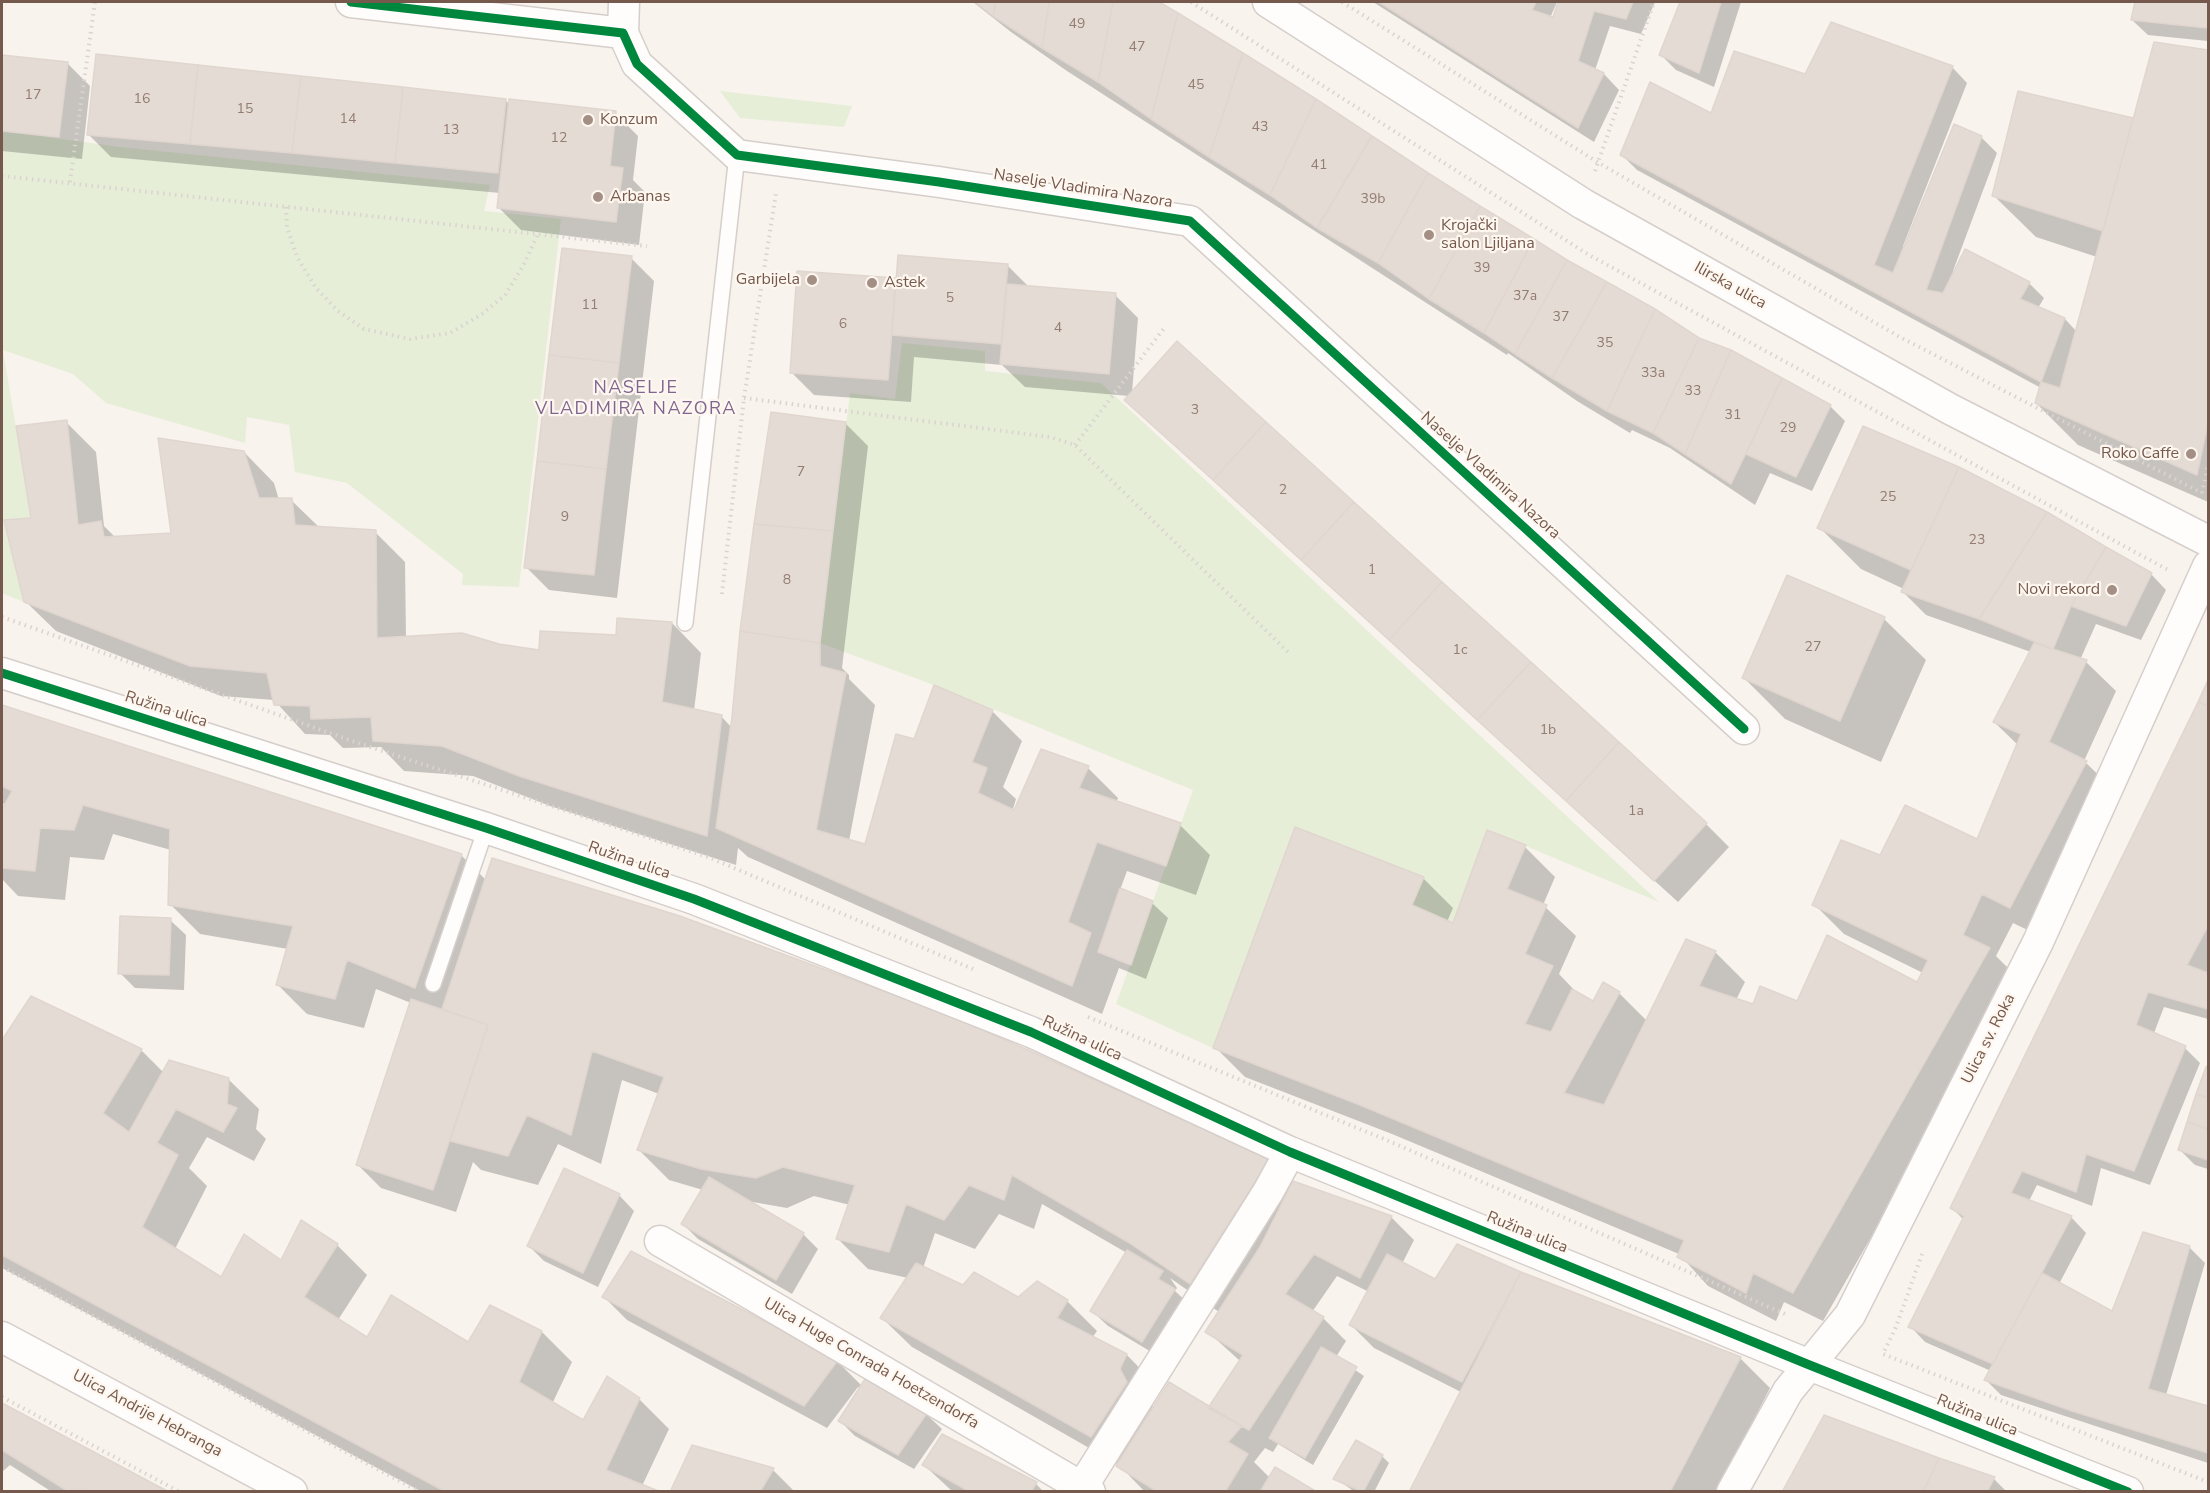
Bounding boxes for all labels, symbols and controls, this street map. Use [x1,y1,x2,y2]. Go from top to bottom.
house number: 49 [1069,17,1085,33]
house number: 47 [1129,40,1145,56]
house number: 45 [1188,78,1204,94]
house number: 17 [25,88,41,104]
house number: 16 [134,92,150,108]
house number: 15 [237,102,253,118]
place label: Konzum [600,110,658,130]
house number: 14 [340,112,356,128]
marker: Konzum [581,113,595,127]
house number: 43 [1252,120,1268,136]
house number: 13 [443,123,459,139]
house number: 12 [551,131,567,147]
house number: 41 [1311,158,1327,174]
street label: Naselje Vladimira Nazora [992,165,1174,213]
place label: Arbanas [610,187,670,207]
marker: Arbanas [591,190,605,204]
house number: 39b [1361,192,1385,208]
place label: Krojački salon Ljiljana [1441,216,1535,254]
marker: Krojački salon Ljiljana [1422,228,1436,242]
street label: Ilirska ulica [1691,258,1769,314]
house number: 39 [1474,261,1490,277]
place label: Garbijela [736,270,800,290]
marker: Garbijela [805,273,819,287]
place label: Astek [884,273,925,293]
marker: Astek [865,276,879,290]
house number: 37a [1513,289,1537,305]
house number: 5 [946,291,954,307]
house number: 11 [582,298,598,314]
house number: 37 [1553,310,1569,326]
house number: 6 [839,317,847,333]
house number: 4 [1054,321,1062,337]
house number: 35 [1597,336,1613,352]
house number: 33a [1641,366,1665,382]
district label: NASELJE VLADIMIRA NAZORA [535,378,737,420]
house number: 33 [1685,384,1701,400]
house number: 3 [1191,403,1199,419]
street label: Naselje Vladimira Nazora [1416,408,1564,544]
house number: 31 [1725,408,1741,424]
house number: 29 [1780,421,1796,437]
place label: Roko Caffe [2101,444,2179,464]
marker: Roko Caffe [2184,447,2198,461]
house number: 7 [797,465,805,481]
house number: 2 [1279,483,1287,499]
house number: 25 [1880,490,1896,506]
house number: 9 [561,510,569,526]
house number: 23 [1969,533,1985,549]
house number: 1 [1368,563,1376,579]
house number: 8 [783,573,791,589]
place label: Novi rekord [2018,580,2100,600]
marker: Novi rekord [2105,583,2119,597]
house number: 27 [1805,640,1821,656]
house number: 1c [1453,643,1467,659]
street label: Ružina ulica [122,688,210,732]
house number: 1b [1540,723,1556,739]
house number: 1a [1628,804,1644,820]
street label: Ružina ulica [585,838,673,884]
street label: Ulica sv. Roka [1958,991,2020,1087]
street label: Ružina ulica [1039,1012,1125,1066]
street label: Ružina ulica [1484,1208,1570,1258]
street label: Ulica Huge Conrada Hoetzendorfa [760,1294,982,1434]
street label: Ulica Andrije Hebranga [69,1366,225,1462]
street label: Ružina ulica [1934,1391,2020,1441]

